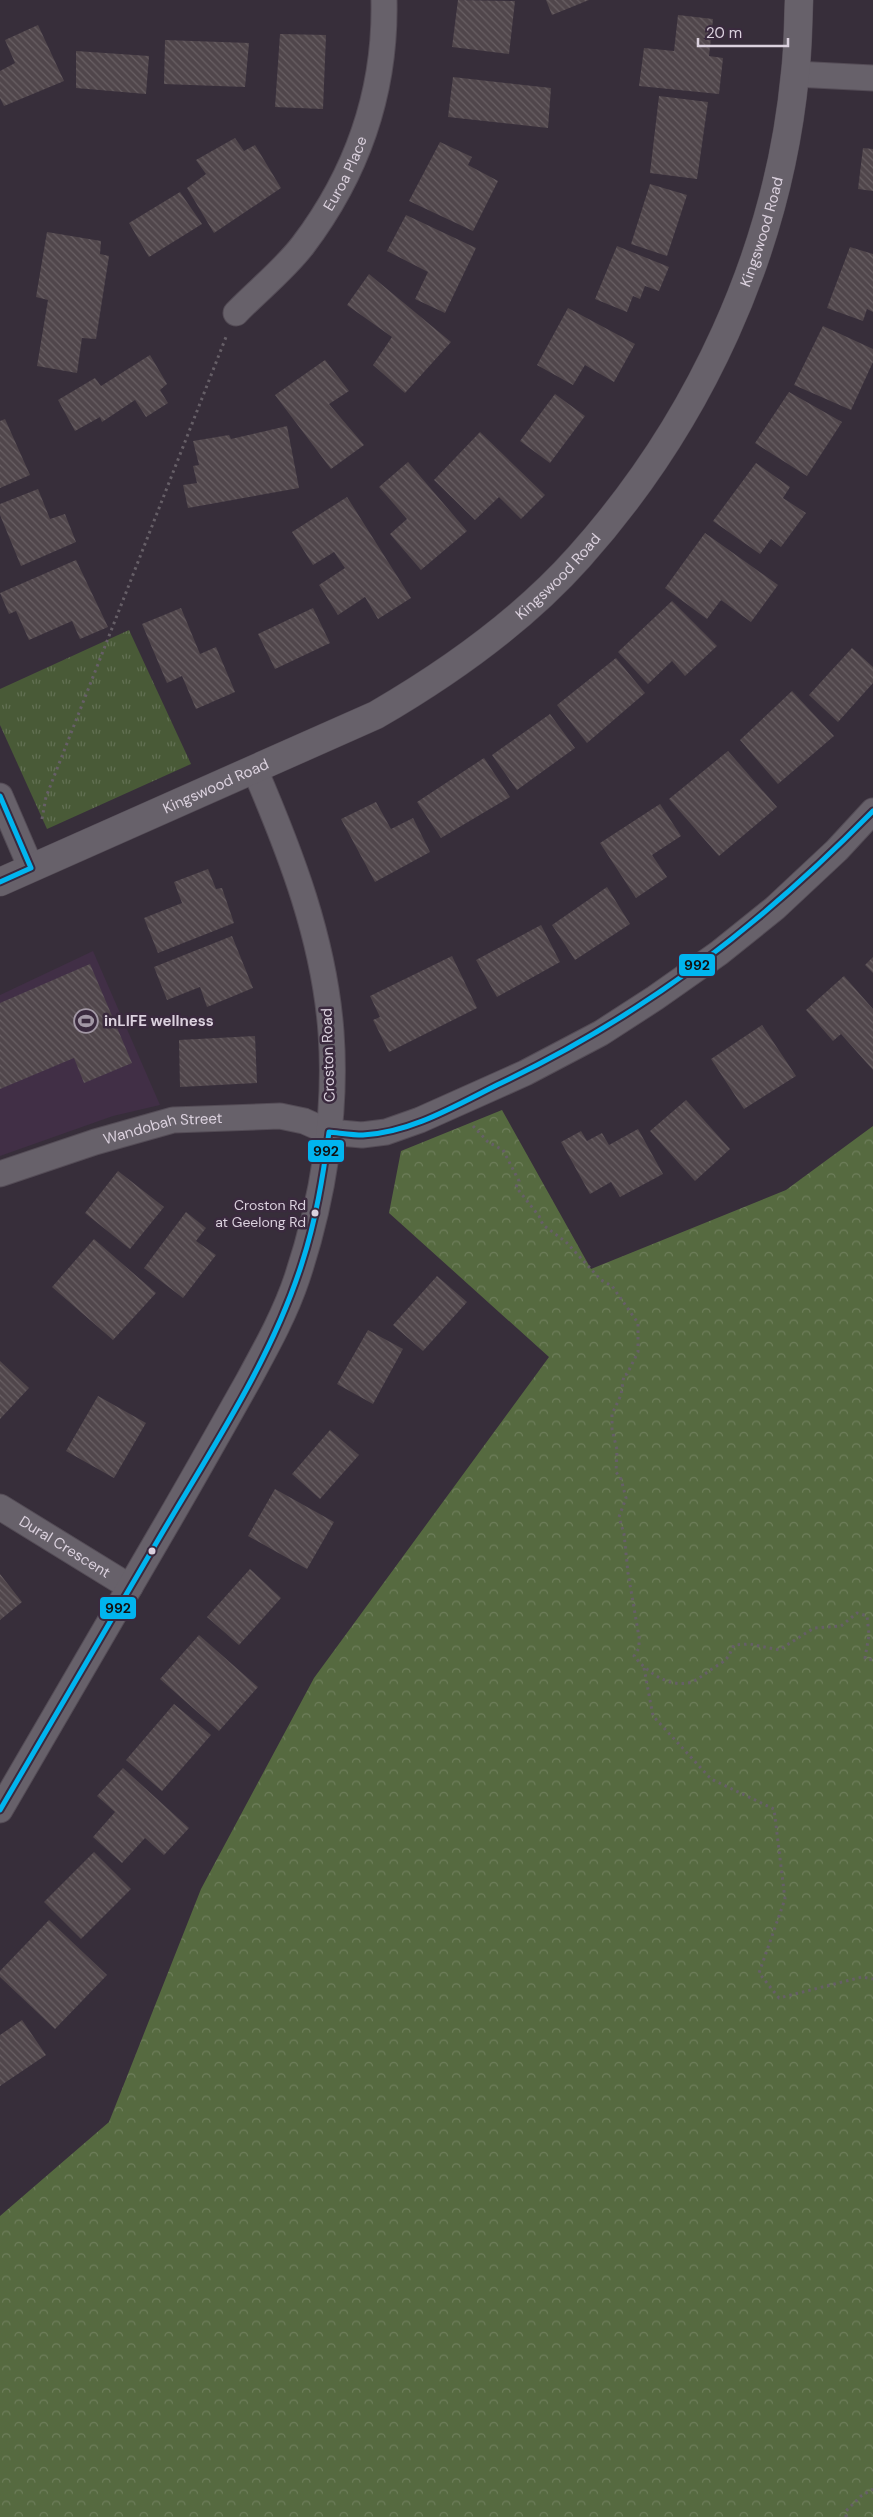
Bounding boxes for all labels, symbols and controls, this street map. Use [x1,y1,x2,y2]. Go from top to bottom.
scale bar [698,15,788,47]
text: 20 m [706,23,742,43]
street label: Euroa Place [319,133,372,215]
street label: Kingswood Road [735,175,788,290]
street label: Kingswood Road [511,529,605,624]
street label: Kingswood Road [160,754,272,818]
line badge: 992 [678,953,716,977]
text: 992 [684,956,710,974]
sports icon: inLIFE wellness [73,1008,99,1034]
street label: Croston Road [316,1008,340,1102]
place label: inLIFE wellness [104,1011,214,1031]
street label: Wandobah Street [101,1108,223,1149]
line badge: 992 [307,1139,345,1163]
text: 992 [313,1142,339,1160]
place label: Croston Rd at Geelong Rd [215,1196,306,1231]
marker: Croston Rd at Geelong Rd [310,1208,320,1218]
street label: Dural Crescent [15,1511,114,1583]
unlabelled marker [147,1546,157,1556]
line badge: 992 [99,1596,137,1620]
text: 992 [105,1599,131,1617]

